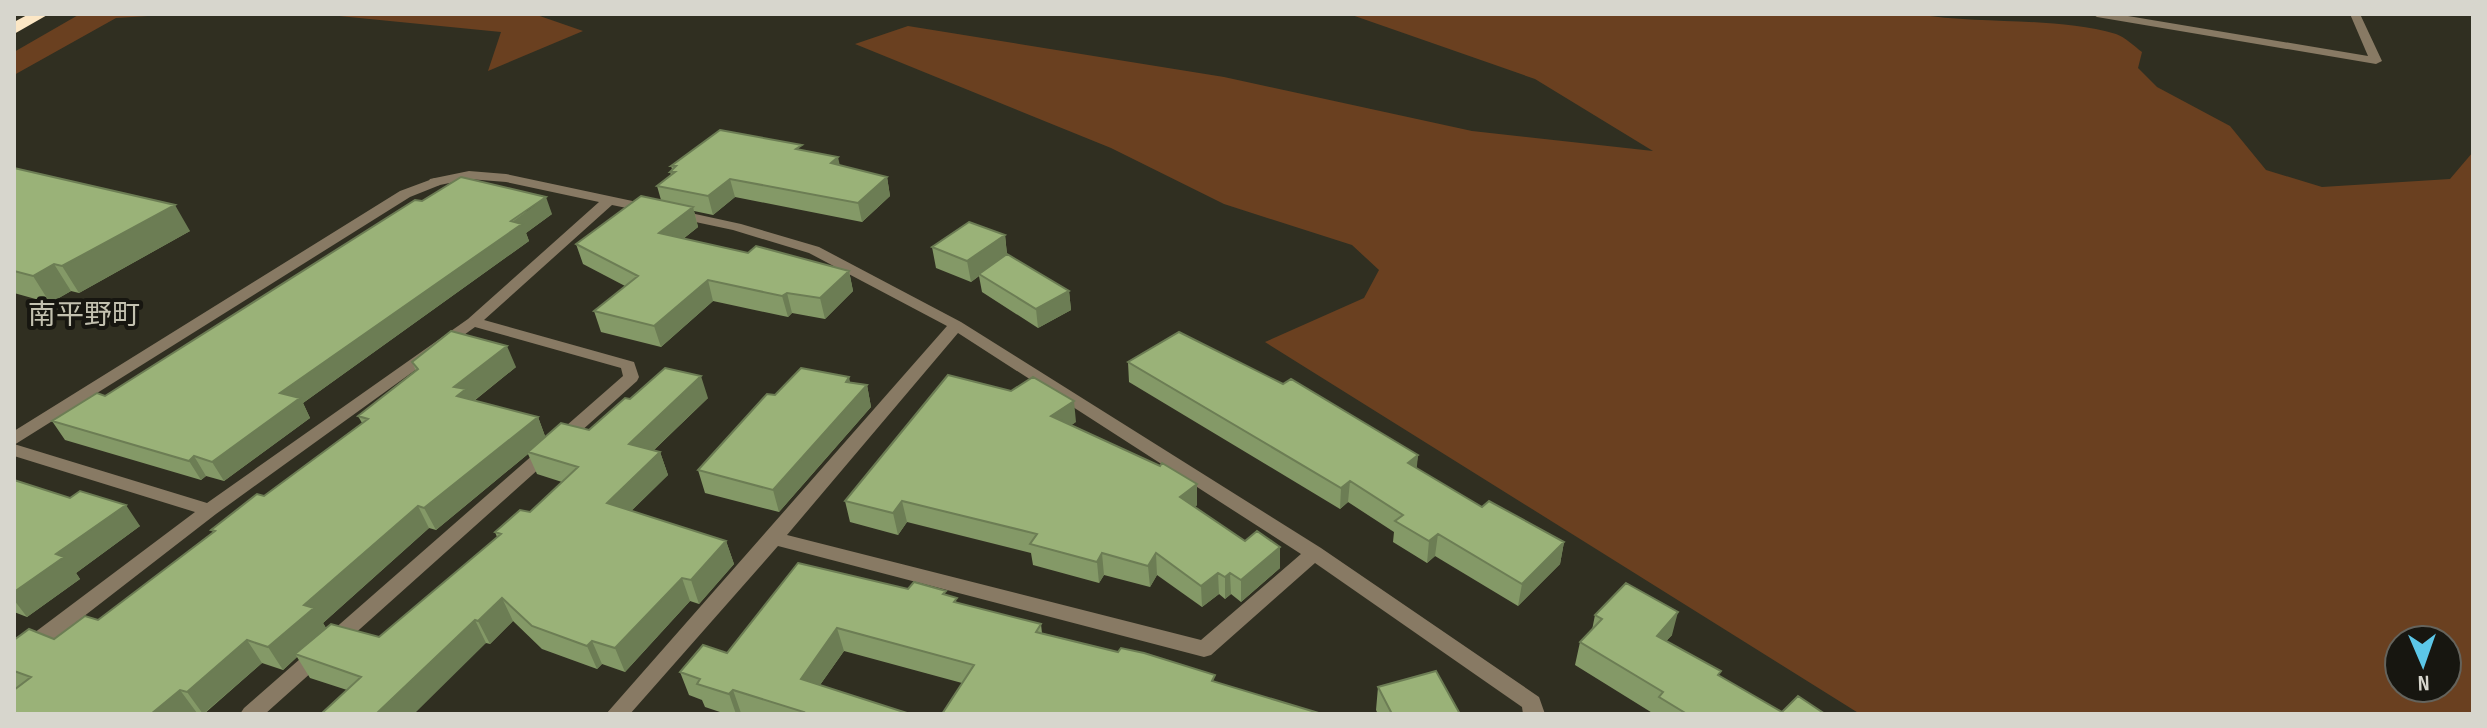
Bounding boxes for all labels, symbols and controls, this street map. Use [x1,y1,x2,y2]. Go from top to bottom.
district label: 南平野町 [28,299,140,332]
north arrow [2383,624,2463,704]
text: N [2417,669,2430,696]

